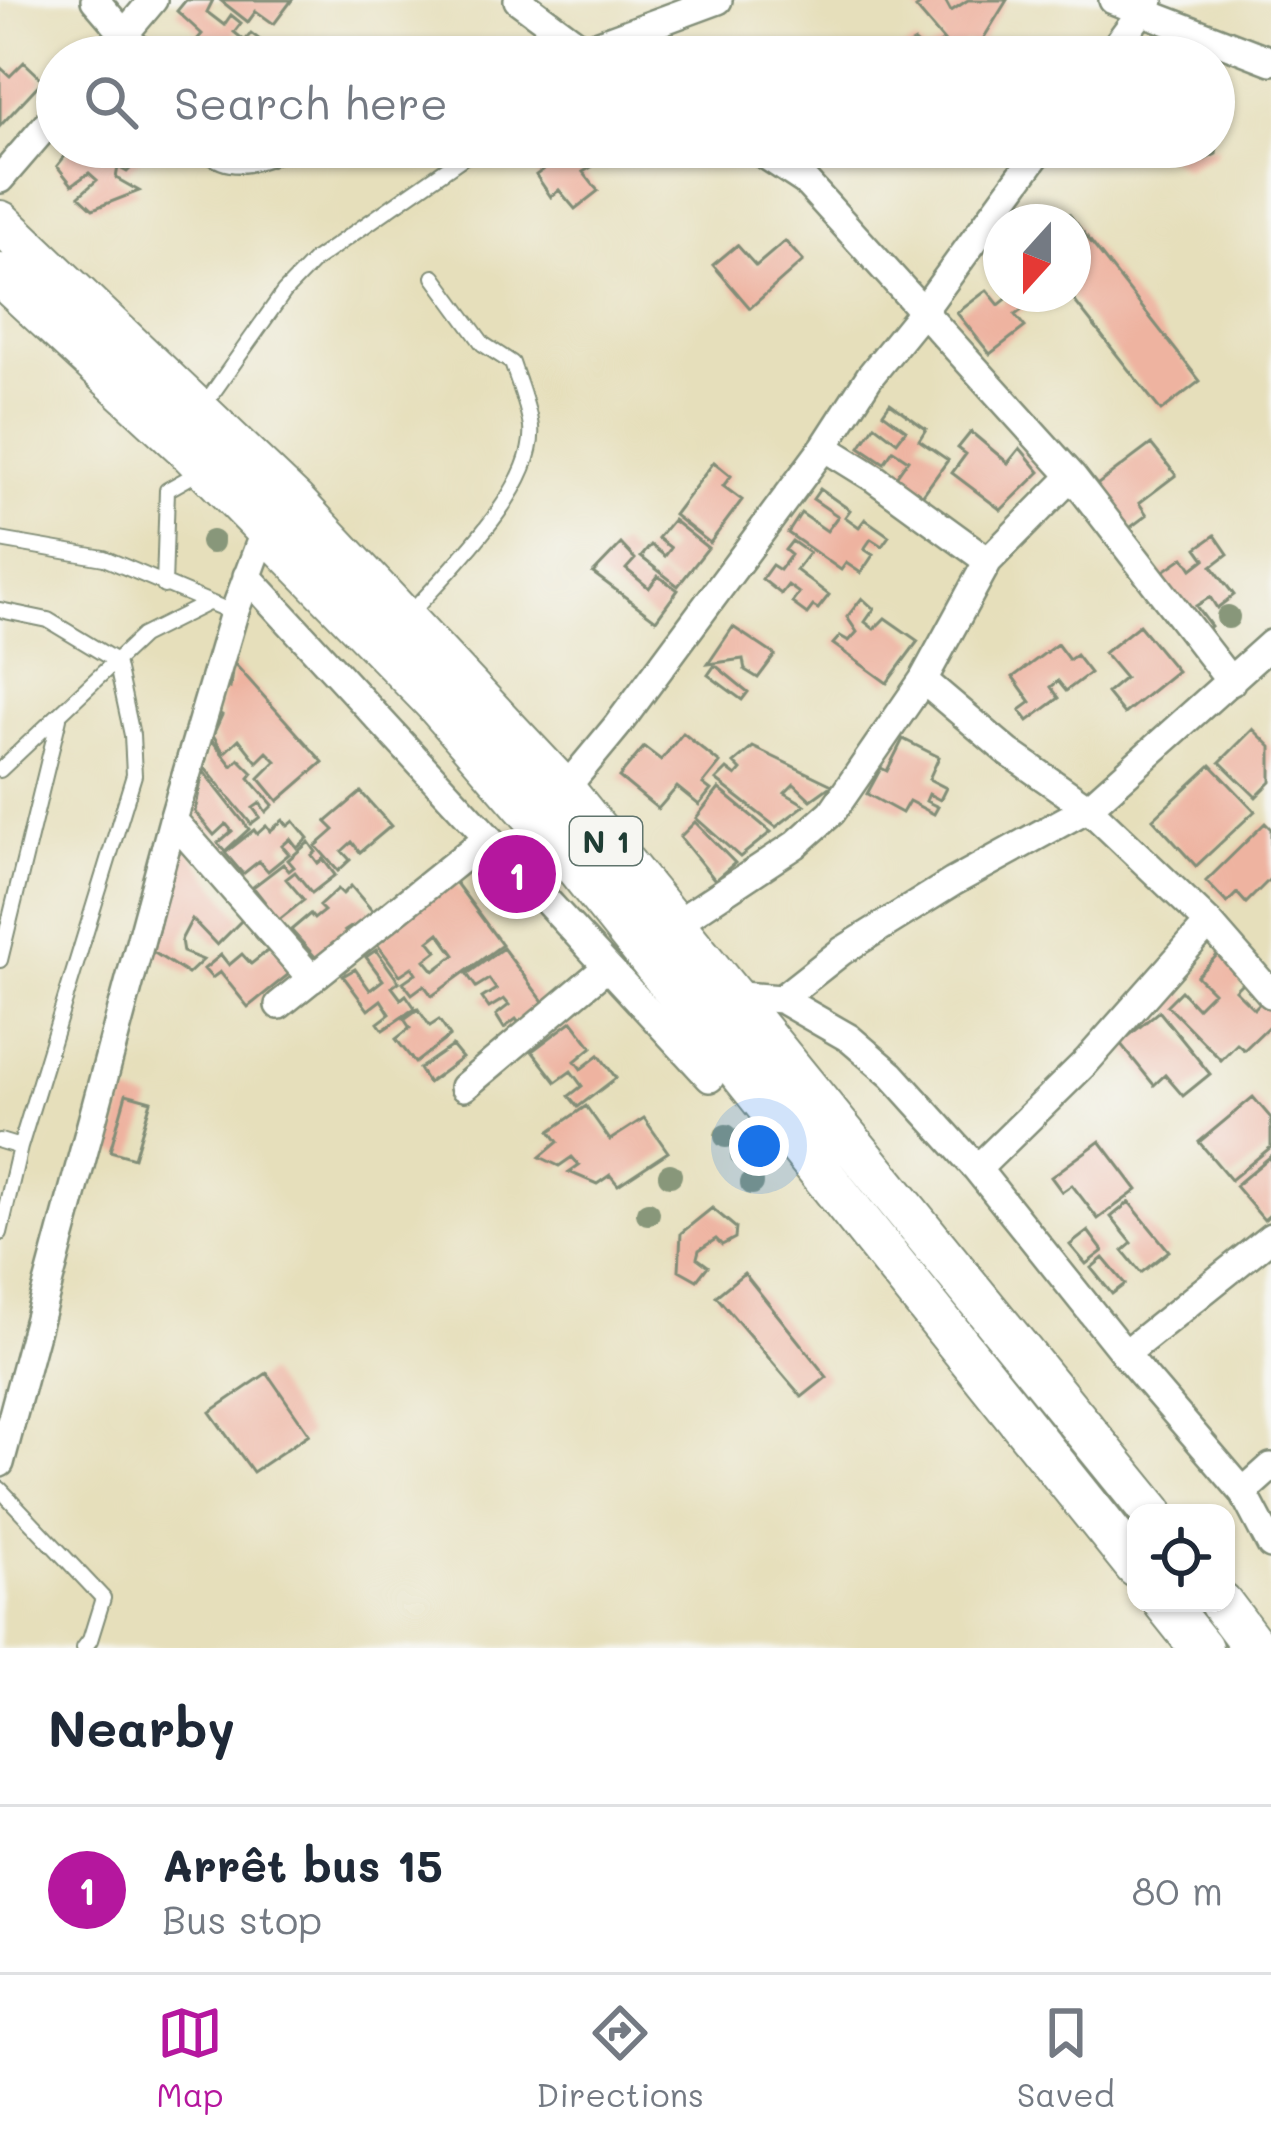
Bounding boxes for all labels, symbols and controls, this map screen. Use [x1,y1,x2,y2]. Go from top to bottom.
search box [36,36,1235,168]
icon: search [78,69,144,135]
text: Search here [174,73,448,131]
north arrow [983,204,1091,312]
road number: N 1 [570,817,642,865]
pin: 1 [478,829,556,919]
your location [729,1116,789,1176]
map controls [1127,1504,1235,1612]
button: locate [1127,1504,1235,1612]
text: Nearby [48,1693,235,1760]
text: Arrêt bus 15 [162,1835,443,1893]
text: 1 [78,1864,96,1915]
text: 80 m [1132,1864,1223,1915]
text: Bus stop [162,1893,322,1944]
tab: Map [156,2000,224,2115]
tab: Directions [536,2000,704,2115]
tab: Saved [1017,2000,1115,2115]

